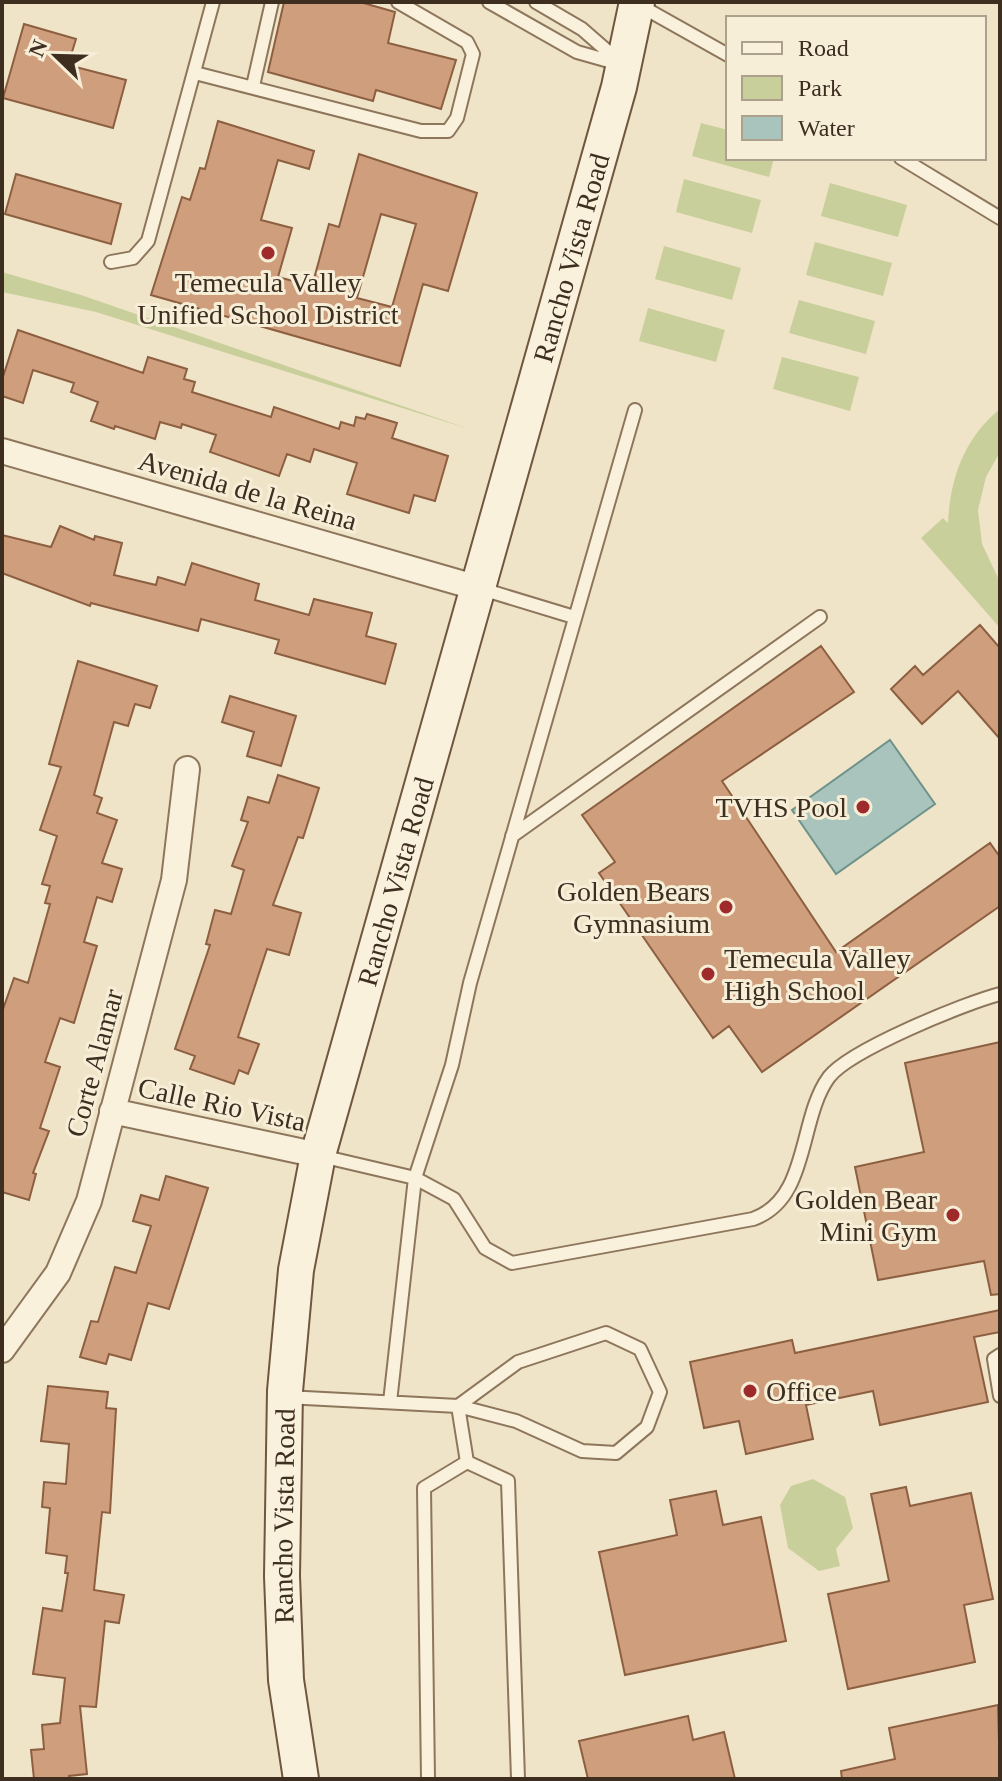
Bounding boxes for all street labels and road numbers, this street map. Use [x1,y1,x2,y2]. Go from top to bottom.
street label: Rancho Vista Road [527,150,616,366]
street label: Avenida de la Reina [135,444,361,537]
street label: Rancho Vista Road [351,774,440,990]
street label: Corte Alamar [60,985,129,1140]
street label: Calle Rio Vista [135,1072,309,1137]
street label: Rancho Vista Road [267,1408,301,1625]

